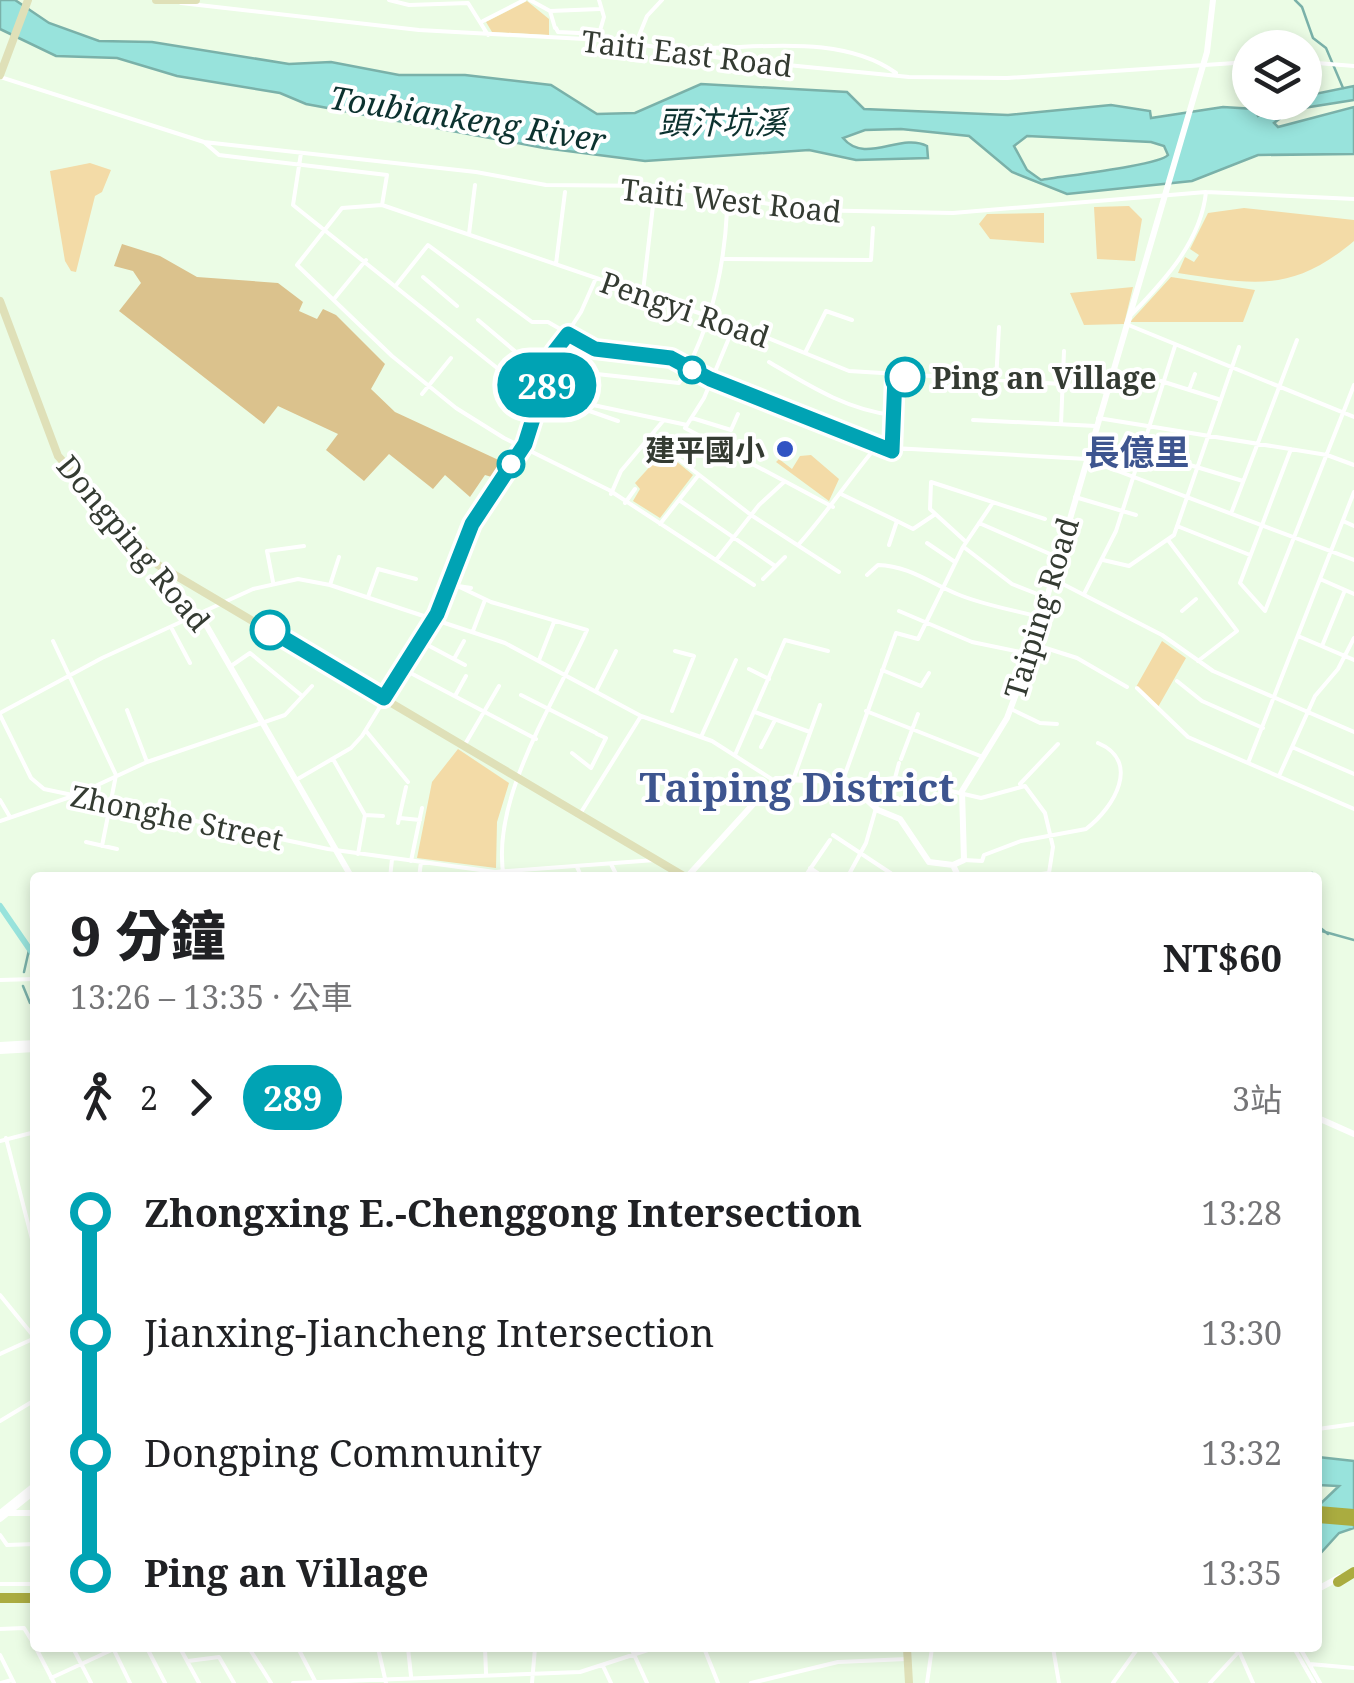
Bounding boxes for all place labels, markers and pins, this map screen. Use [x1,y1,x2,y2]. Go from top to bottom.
unlabelled marker [679,357,705,383]
place label: Ping an Village [932,357,1157,398]
marker: Ping an Village [886,358,924,396]
place label: 建平國小 [645,429,765,470]
marker: 建平國小 [774,438,796,460]
unlabelled marker [498,451,524,477]
unlabelled marker [251,611,289,649]

